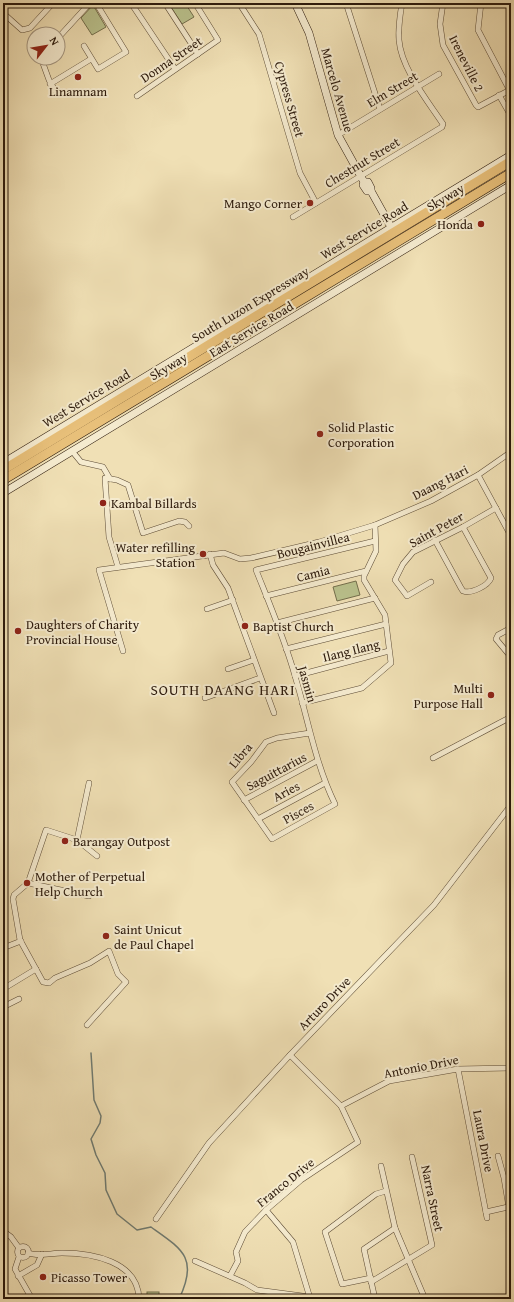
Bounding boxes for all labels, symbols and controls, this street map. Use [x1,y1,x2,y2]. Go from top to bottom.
north arrow [26,26,66,66]
street label: Donna Street [137,31,206,87]
street label: Ireneville 2 [444,32,489,95]
text: N [46,34,64,49]
street label: Marcelo Avenue [316,46,359,135]
street label: Cypress Street [270,59,309,140]
street label: Elm Street [363,67,422,112]
marker: Linamnam [73,72,83,82]
place label: Linamnam [49,82,107,101]
street label: Chestnut Street [321,132,404,192]
street label: Skyway [423,178,468,216]
place label: Mango Corner [224,194,303,213]
street label: West Service Road [317,197,412,264]
marker: Mango Corner [305,198,315,208]
place label: Honda [437,215,474,234]
marker: Honda [476,219,486,229]
street label: South Luzon Expressway [188,261,313,347]
street label: East Service Road [206,297,297,362]
street label: Skyway [146,347,191,385]
street label: West Service Road [39,365,134,432]
place label: Solid Plastic Corporation [328,418,395,452]
marker: Solid Plastic Corporation [315,429,325,439]
street label: Daang Hari [409,460,472,505]
place label: Kambal Billards [111,494,197,513]
marker: Kambal Billards [98,498,108,508]
street label: Saint Peter [405,506,468,552]
street label: Bougainvillea [275,527,352,564]
place label: Water refilling Station [116,538,196,572]
marker: Water refilling Station [198,549,208,559]
street label: Camia [295,560,333,587]
place label: Daughters of Charity Provincial House [26,615,140,649]
place label: Baptist Church [253,617,335,636]
marker: Baptist Church [240,621,250,631]
marker: Daughters of Charity Provincial House [13,626,23,636]
street label: Ilang Ilang [321,634,382,667]
street label: Jasmin [293,662,322,705]
district label: SOUTH DAANG HARI [150,679,296,700]
place label: Multi Purpose Hall [414,679,483,713]
marker: Multi Purpose Hall [486,690,496,700]
street label: Libra [224,738,257,772]
street label: Saguittarius [243,748,310,795]
street label: Aries [269,776,303,806]
street label: Pisces [279,796,317,829]
place label: Barangay Outpost [73,832,170,851]
marker: Barangay Outpost [60,836,70,846]
place label: Mother of Perpetual Help Church [35,867,145,901]
marker: Mother of Perpetual Help Church [22,878,32,888]
place label: Saint Unicut de Paul Chapel [114,920,194,954]
marker: Saint Unicut de Paul Chapel [101,931,111,941]
street label: Arturo Drive [294,972,355,1035]
street label: Antonio Drive [382,1050,460,1083]
street label: Laura Drive [468,1108,499,1174]
street label: Franco Drive [252,1153,318,1212]
street label: Narra Street [416,1163,449,1233]
place label: Picasso Tower [51,1268,128,1287]
marker: Picasso Tower [38,1272,48,1282]

